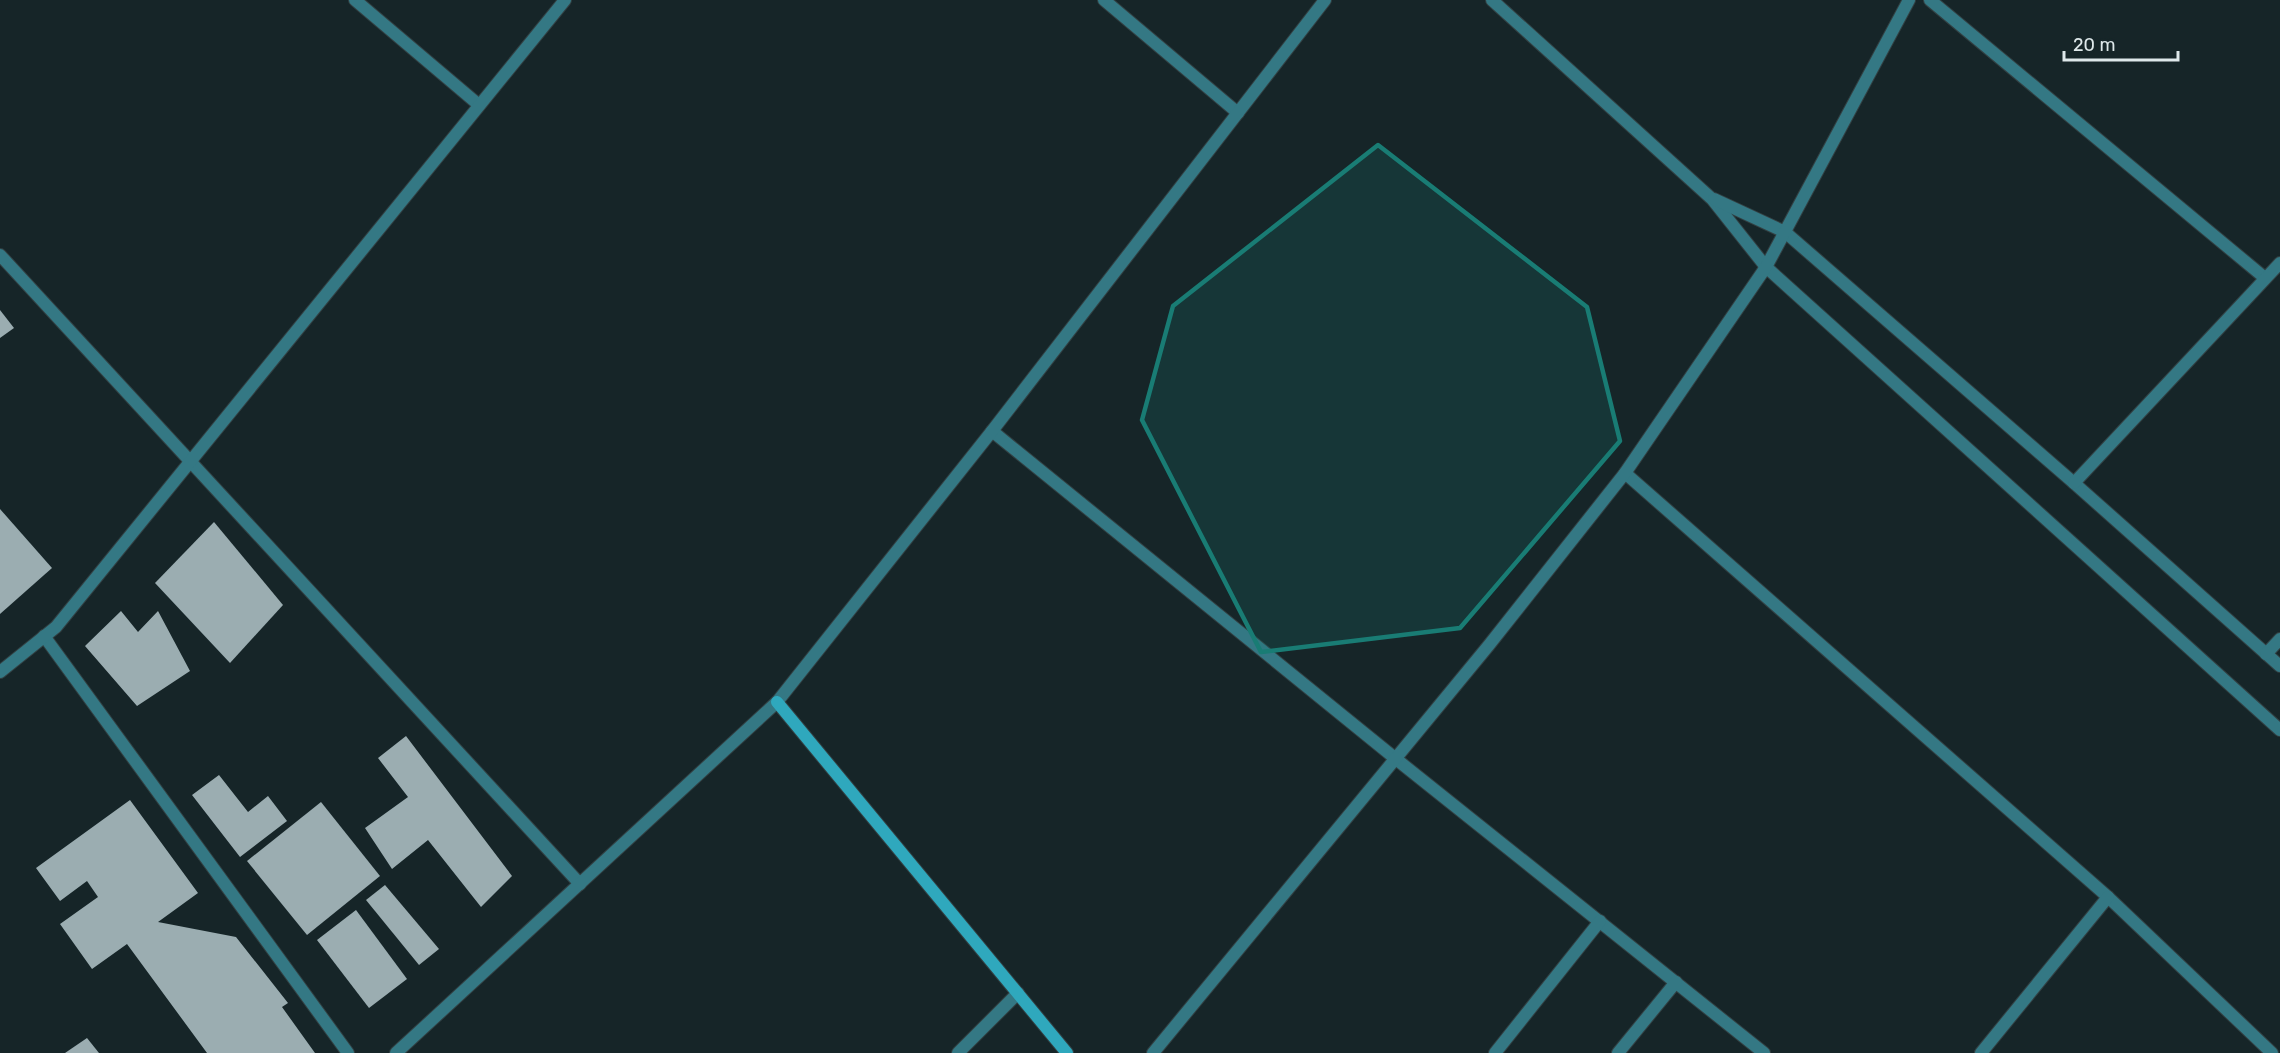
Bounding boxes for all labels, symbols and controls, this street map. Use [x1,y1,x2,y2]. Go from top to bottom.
scale bar [2064,24,2178,62]
text: 20 m [2073,34,2115,56]

